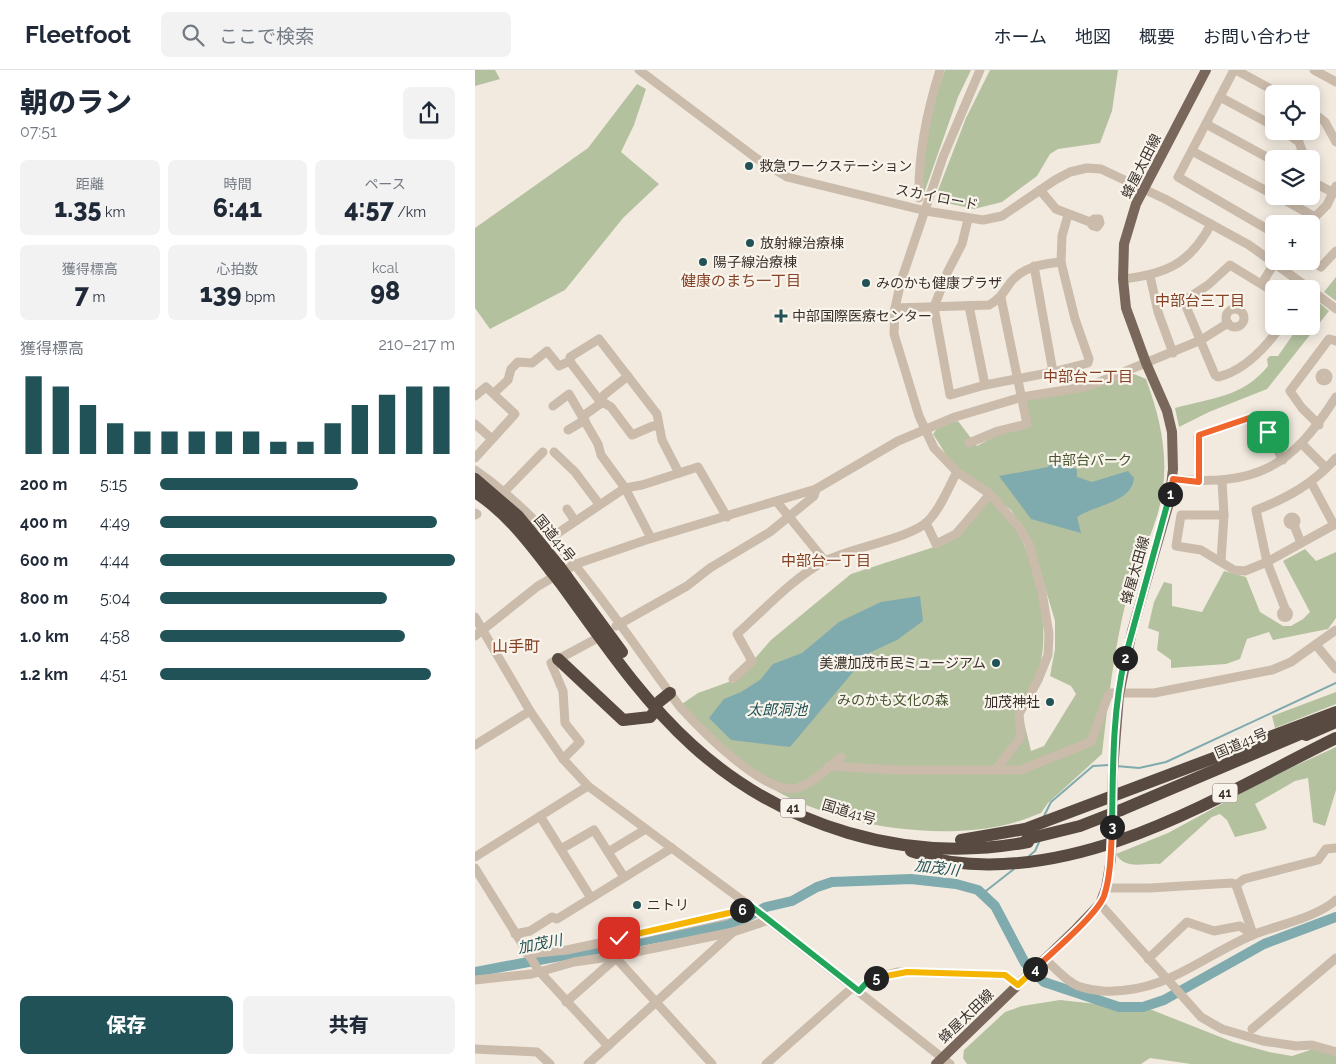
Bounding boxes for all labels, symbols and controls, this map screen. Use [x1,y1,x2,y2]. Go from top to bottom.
search box [161,12,511,57]
text: Fleetfoot [25,20,131,49]
icon: search [179,21,207,49]
text: ここで検索 [219,25,314,47]
text: ホーム [994,26,1047,47]
text: 地図 [1075,26,1111,47]
text: 概要 [1139,26,1175,47]
text: お問い合わせ [1203,26,1311,47]
map controls [1265,85,1320,335]
button: locate [1265,85,1320,140]
text: 朝のラン [20,86,132,119]
button: share [403,87,455,139]
text: 07:51 [20,122,57,141]
street label: 蜂屋太田線 [1118,131,1164,201]
button: layers [1265,150,1320,205]
place label: 救急ワークステーション [759,158,912,174]
marker: 救急ワークステーション [743,160,755,172]
text: 距離 [76,176,104,192]
text: 時間 [223,176,251,192]
text: ペース [365,176,406,192]
street label: スカイロード [894,181,980,213]
text: 1.35 [54,193,101,223]
text: 6:41 [213,193,262,223]
text: 4:57 [344,193,394,223]
text: km [101,204,125,220]
text: /km [394,204,426,220]
button: + [1265,215,1320,270]
place label: 放射線治療棟 [760,235,844,251]
marker: 放射線治療棟 [744,237,756,249]
place label: 陽子線治療棟 [713,254,797,270]
marker: 陽子線治療棟 [697,256,709,268]
text: kcal [372,260,398,276]
text: 獲得標高 [62,261,118,277]
text: 心拍数 [216,261,258,277]
district label: 健康のまち一丁目 [681,272,801,290]
place label: みのかも健康プラザ [876,275,1002,291]
text: 98 [370,276,400,306]
marker: みのかも健康プラザ [860,277,872,289]
text: 7 [74,278,89,308]
text: 139 [200,278,242,308]
button: − [1265,280,1320,335]
text: m [89,289,105,305]
text: bpm [242,289,275,305]
district label: 中部台三丁目 [1155,292,1245,310]
place label: 中部国際医療センター [792,308,932,324]
marker: 中部国際医療センター [774,309,788,323]
text: 210–217 m [379,335,455,354]
text: 獲得標高 [20,339,84,358]
district label: 中部台二丁目 [1043,368,1133,386]
pin [1247,411,1289,453]
icon: arrive [1254,418,1282,446]
park label: 中部台パーク [1048,452,1132,468]
text: 200 m [20,475,67,494]
text: 5:15 [100,475,127,494]
pin: 1 [1157,482,1183,506]
text: 1 [1167,486,1174,502]
street label: 国道41号 [531,511,579,565]
text: 400 m [20,513,68,532]
text: 4:49 [100,513,130,532]
street label: 蜂屋太田線 [1118,534,1152,606]
text: 600 m [20,551,68,570]
text: 4:44 [100,551,129,570]
district label: 中部台一丁目 [781,552,871,570]
text: 800 m [20,589,68,608]
text: 5:04 [100,589,130,608]
text: 1.0 km [20,627,69,646]
text: 4:58 [100,627,130,646]
district label: 山手町 [492,637,540,656]
pin: 2 [1113,646,1137,670]
text: 2 [1122,650,1129,666]
place label: 美濃加茂市民ミュージアム [819,655,986,671]
marker: 美濃加茂市民ミュージアム [990,657,1002,669]
text: 1.2 km [20,665,68,684]
text: 4:51 [100,665,127,684]
park label: みのかも文化の森 [837,692,949,708]
place label: 加茂神社 [984,694,1040,710]
marker: 加茂神社 [1044,696,1056,708]
water label: 太郎洞池 [747,701,809,719]
street label: 国道41号 [1212,725,1270,761]
road number: 41 [1213,784,1237,802]
street label: 国道41号 [820,796,878,828]
road number: 41 [781,798,805,818]
pin: 3 [1099,814,1125,840]
text: 3 [1109,819,1116,835]
water label: 加茂川 [914,856,962,880]
place label: ニトリ [647,897,689,913]
pin: 6 [729,898,755,922]
marker: ニトリ [631,899,643,911]
text: 6 [738,902,747,918]
pin [598,917,640,959]
icon: check [605,924,633,952]
water label: 加茂川 [516,930,566,957]
pin: 4 [1023,956,1047,982]
text: 4 [1032,961,1040,977]
pin: 5 [863,966,889,990]
text: 5 [873,970,880,986]
street label: 蜂屋太田線 [935,986,997,1046]
button: 保存 [20,996,233,1054]
button: 共有 [243,996,455,1054]

